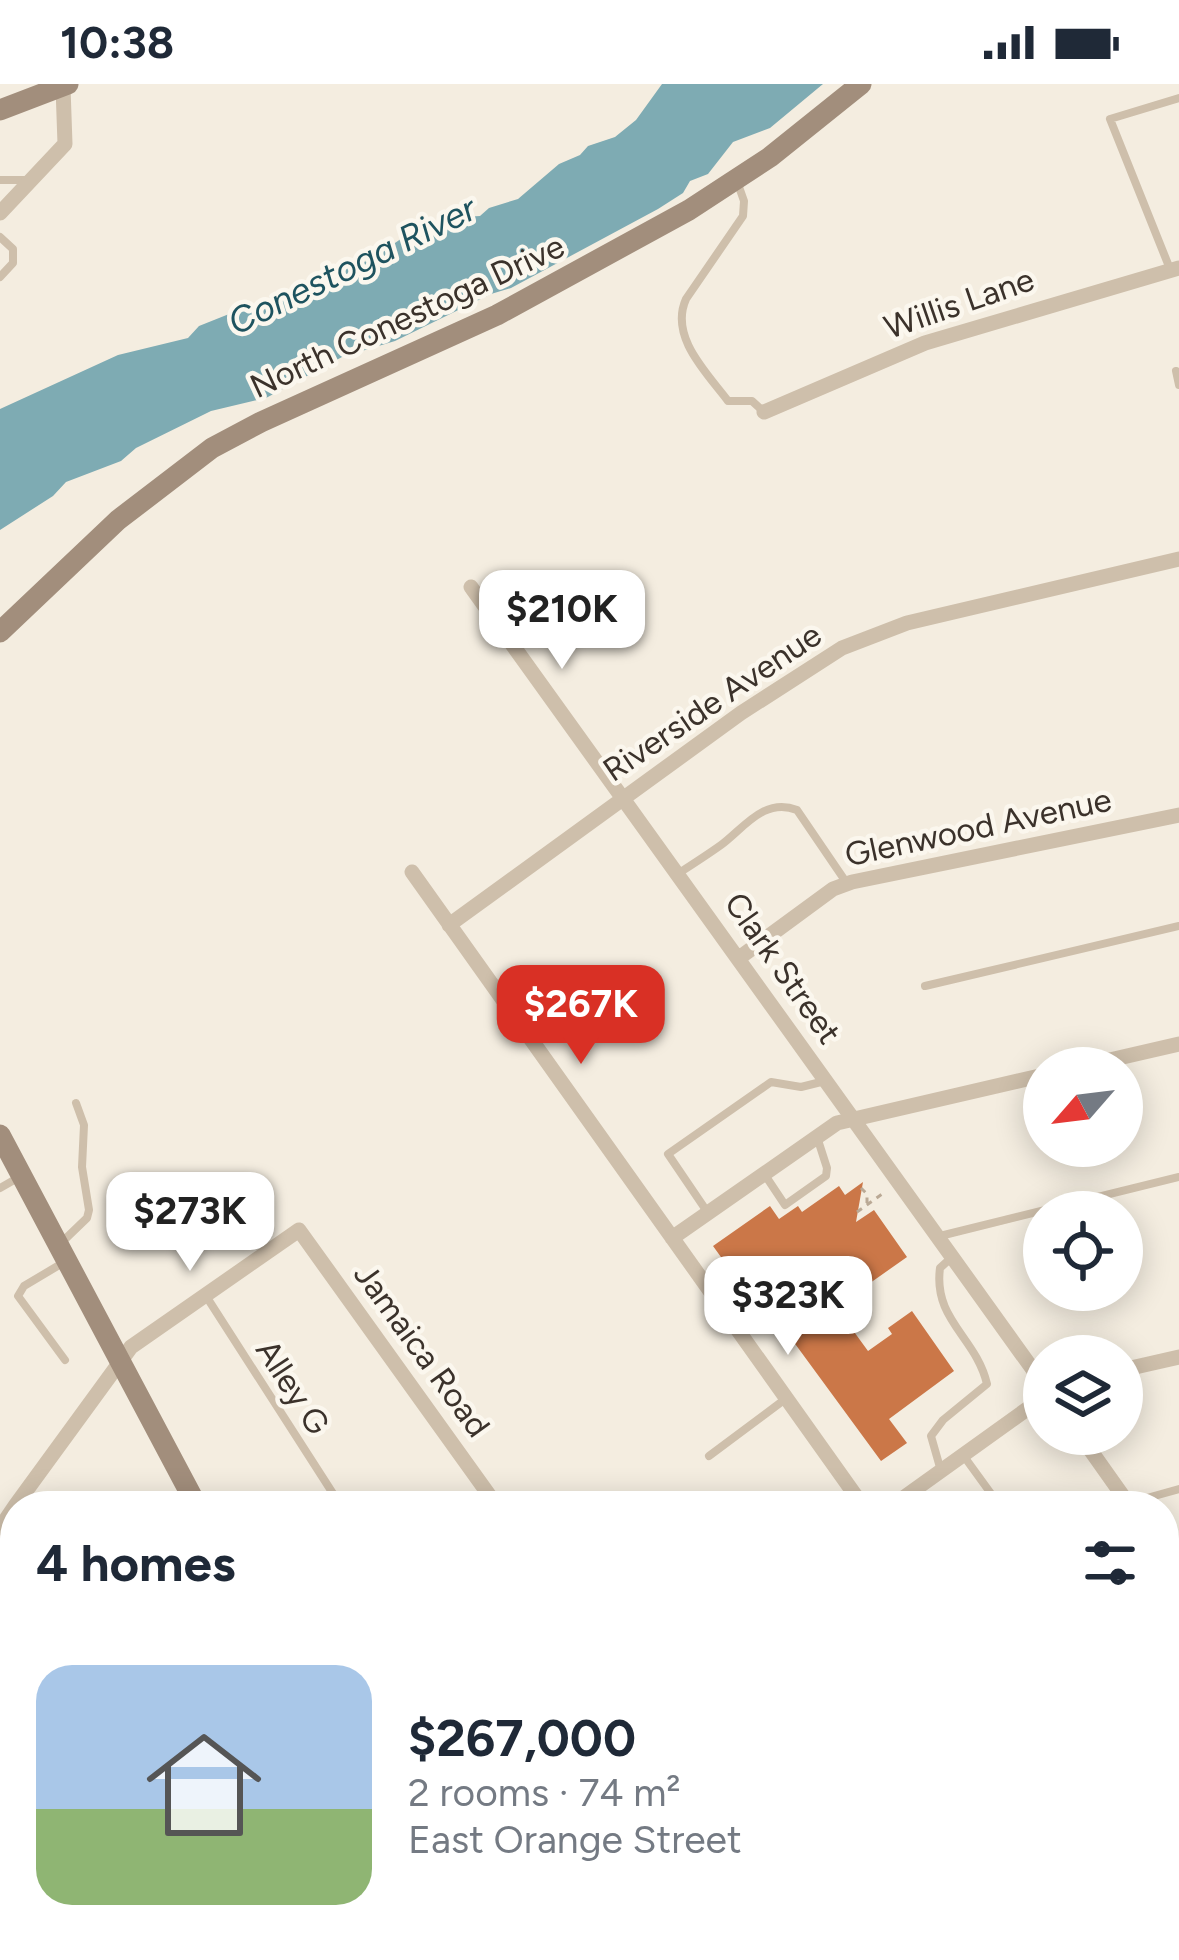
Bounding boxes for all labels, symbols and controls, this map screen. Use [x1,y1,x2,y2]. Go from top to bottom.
text: 10:38 [60,15,174,69]
water label: Conestoga River [221,186,485,344]
street label: North Conestoga Drive [244,226,570,406]
street label: Willis Lane [879,259,1039,347]
pin: $210K [478,570,646,672]
text: $210K [506,585,618,632]
street label: Riverside Avenue [596,615,828,789]
street label: Glenwood Avenue [841,780,1115,874]
street label: Clark Street [717,885,849,1051]
pin: $267K [497,965,665,1067]
text: $267K [524,980,638,1027]
north arrow [1023,1047,1143,1167]
map controls [1023,1047,1143,1455]
pin: $273K [106,1172,274,1274]
text: $273K [133,1187,247,1234]
button: locate [1023,1191,1143,1311]
street label: Jamaica Road [346,1256,498,1444]
pin: $323K [704,1256,872,1358]
text: $323K [731,1271,845,1318]
street label: Alley G [248,1332,338,1442]
button: layers [1023,1335,1143,1455]
icon: filters [1077,1530,1143,1596]
text: 4 homes [36,1533,236,1594]
text: $267,000 [408,1708,636,1769]
icon: home [132,1713,276,1857]
text: 2 rooms · 74 m² [408,1769,680,1816]
text: East Orange Street [408,1816,742,1863]

